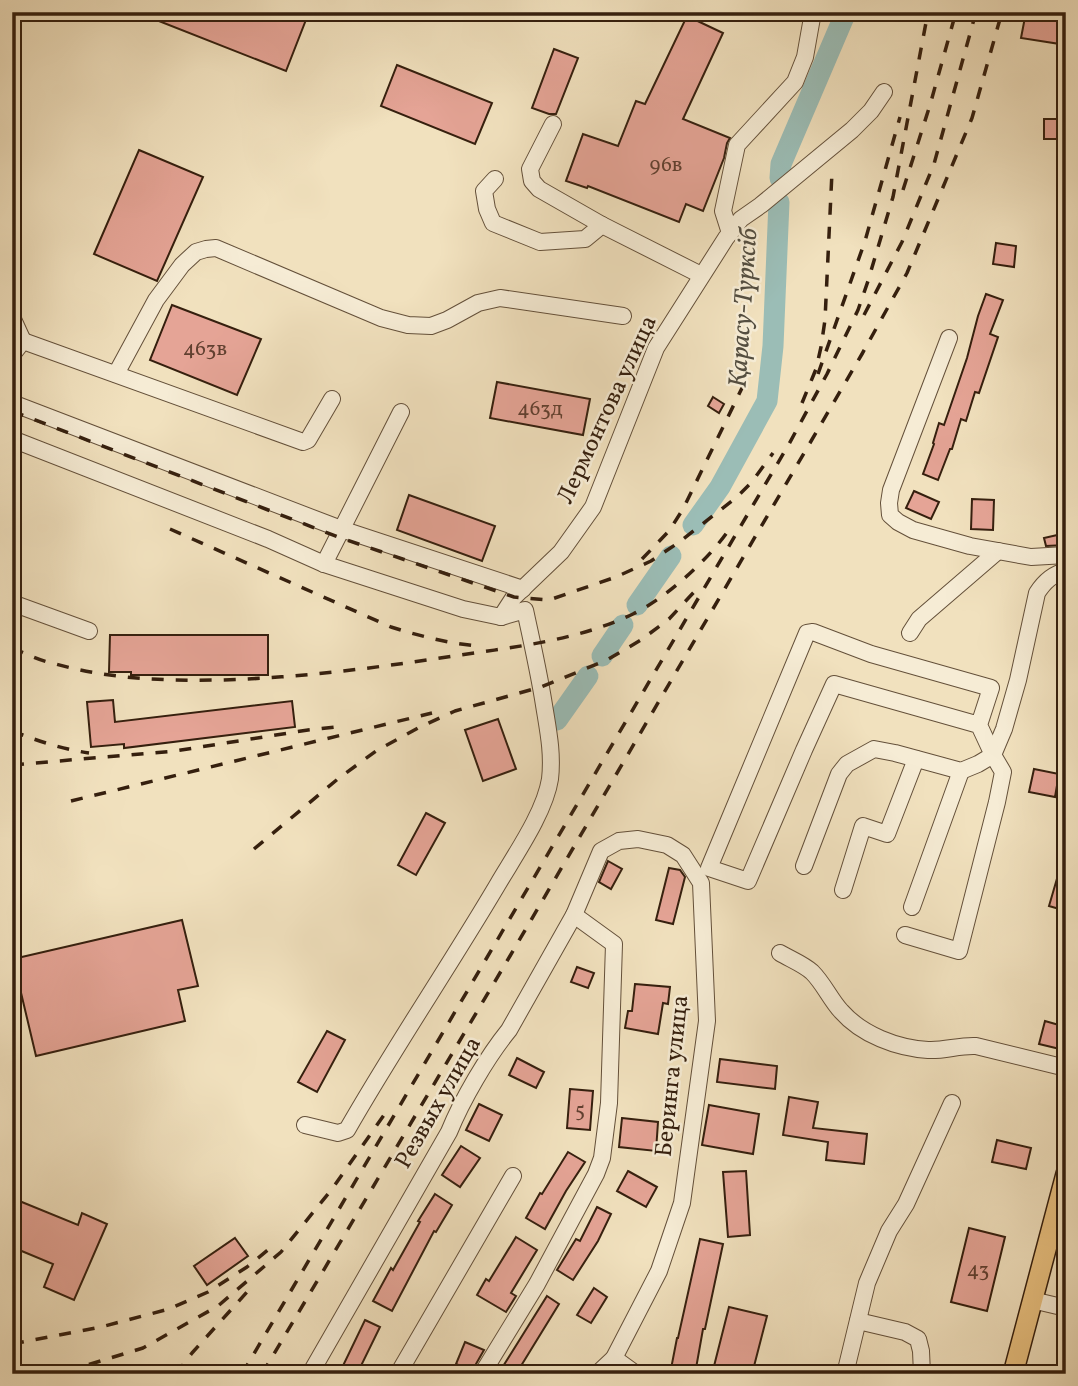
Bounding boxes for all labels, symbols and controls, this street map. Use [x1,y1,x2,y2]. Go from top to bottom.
house number: 96в [649,151,683,180]
water label: Қарасу-Түрксіб [720,225,768,389]
street label: Лермонтова улица [549,310,667,510]
house number: 463в [183,335,227,364]
house number: 463д [517,395,563,424]
street label: Беринга улица [648,993,698,1159]
street label: Резвых улица [387,1031,491,1175]
house number: 5 [575,1096,585,1125]
house number: 43 [967,1256,989,1285]

